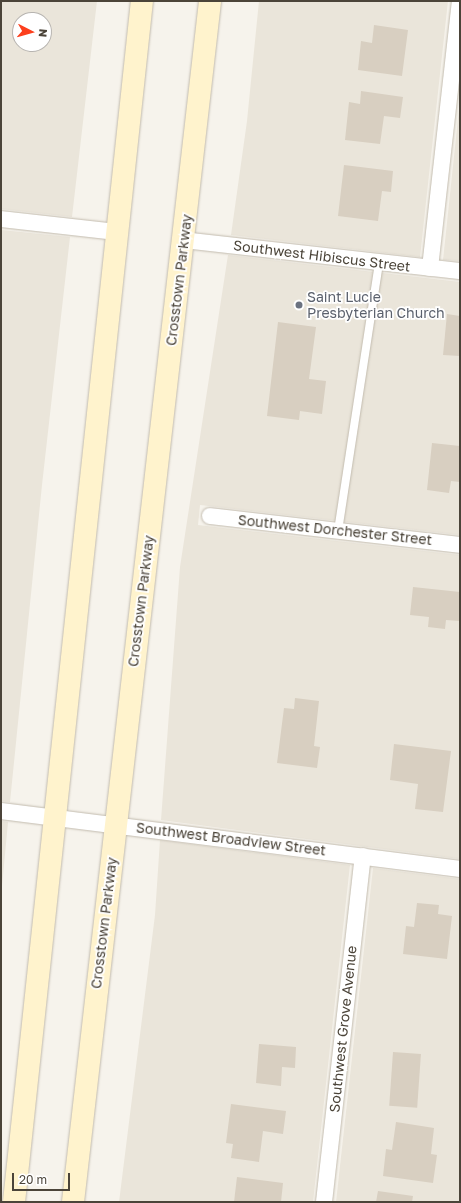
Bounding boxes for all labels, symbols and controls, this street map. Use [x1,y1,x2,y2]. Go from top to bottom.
north arrow [12,12,52,52]
text: N [37,28,50,38]
street label: Crosstown Parkway [163,213,195,347]
street label: Southwest Hibiscus Street [232,237,412,275]
place label: Saint Lucie Presbyterian Church [307,289,445,322]
marker: Saint Lucie Presbyterian Church [294,300,304,310]
street label: Southwest Dorchester Street [237,511,433,549]
street label: Crosstown Parkway [125,534,157,668]
street label: Southwest Broadview Street [135,819,327,859]
street label: Crosstown Parkway [88,856,120,990]
street label: Southwest Grove Avenue [326,945,360,1113]
scale bar [14,1165,72,1191]
text: 20 m [19,1172,47,1187]

